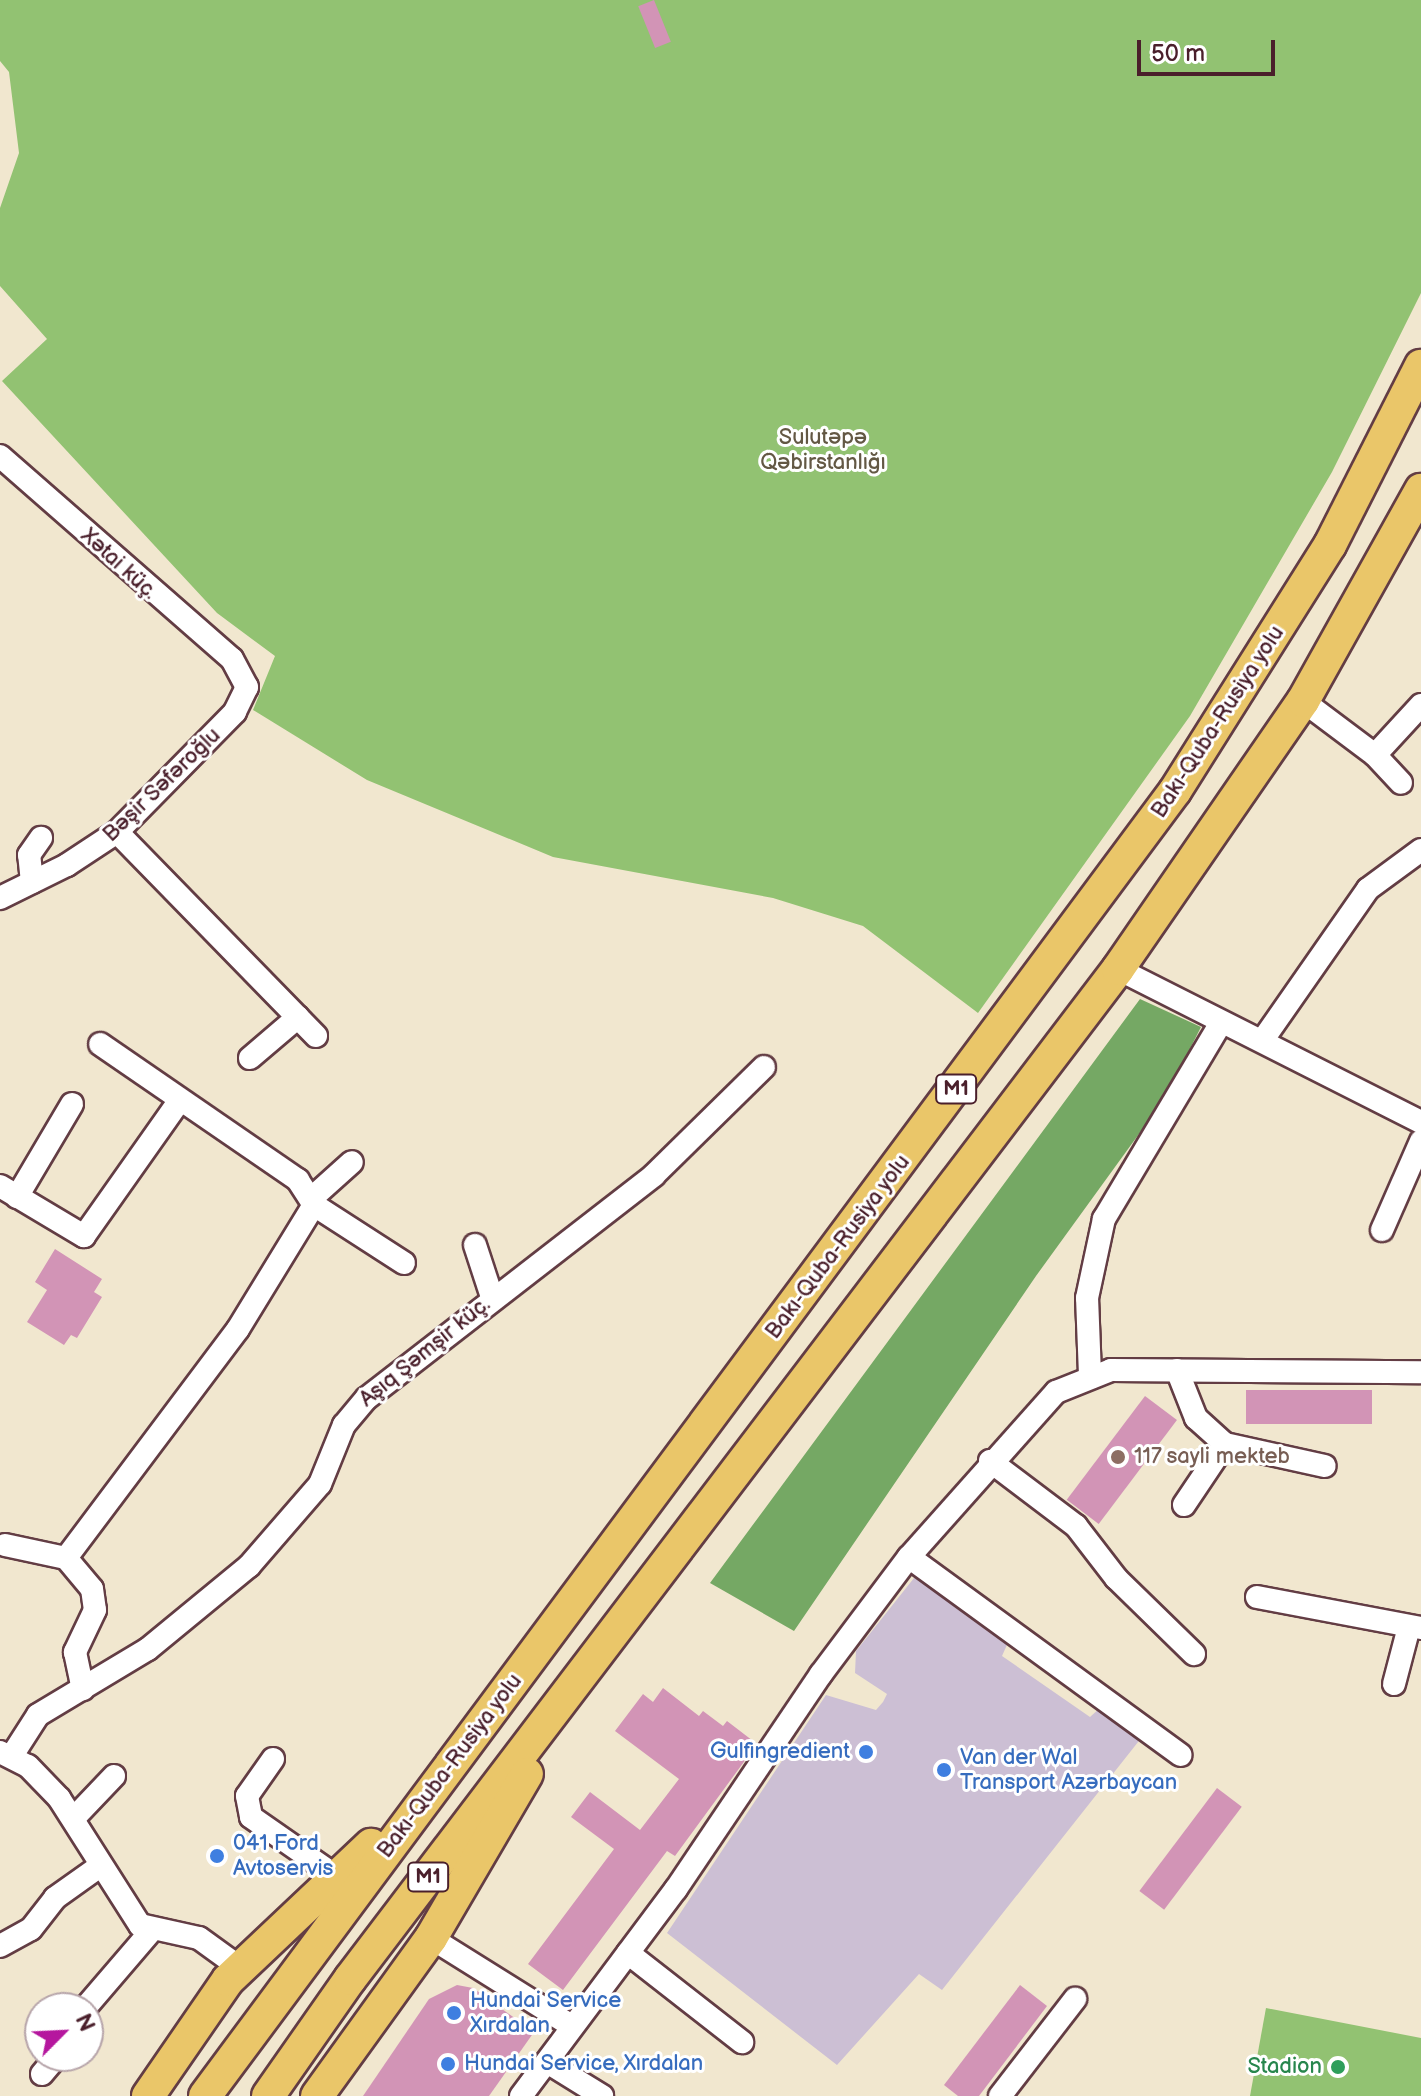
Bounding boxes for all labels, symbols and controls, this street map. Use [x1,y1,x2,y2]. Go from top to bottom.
scale bar [1141,24,1279,74]
text: 50 m [1151,39,1205,68]
park label: Sulutəpə Qəbirstanlığı [760,424,886,476]
street label: Xətai küç. [75,523,163,605]
street label: Bakı-Quba-Rusiya yolu [1146,621,1290,823]
street label: Bəşir Səfəroğlu [98,722,226,848]
road number: M1 [934,1073,978,1105]
street label: Bakı-Quba-Rusiya yolu [760,1149,916,1345]
street label: Aşıq Şəmşir küç. [354,1291,496,1413]
place label: 117 sayli mekteb [1134,1444,1291,1470]
marker: 117 sayli mekteb [1109,1448,1127,1466]
street label: Bakı-Quba-Rusiya yolu [372,1668,528,1864]
place label: Gulfingredient [710,1739,850,1765]
marker: Gulfingredient [857,1743,875,1761]
place label: Van der Wal Transport Azərbaycan [960,1744,1177,1796]
marker: Van der Wal Transport Azərbaycan [935,1761,953,1779]
place label: 041 Ford Avtoservis [233,1830,333,1882]
marker: 041 Ford Avtoservis [208,1847,226,1865]
road number: M1 [406,1861,450,1893]
place label: Hundai Service Xırdalan [470,1987,622,2038]
north arrow [24,1992,104,2072]
marker: Hundai Service Xırdalan [445,2004,463,2022]
text: N [69,2010,100,2036]
place label: Hundai Service, Xırdalan [464,2051,705,2077]
place label: Stadion [1247,2054,1322,2080]
marker: Hundai Service, Xırdalan [439,2055,457,2073]
marker: Stadion [1329,2058,1347,2076]

